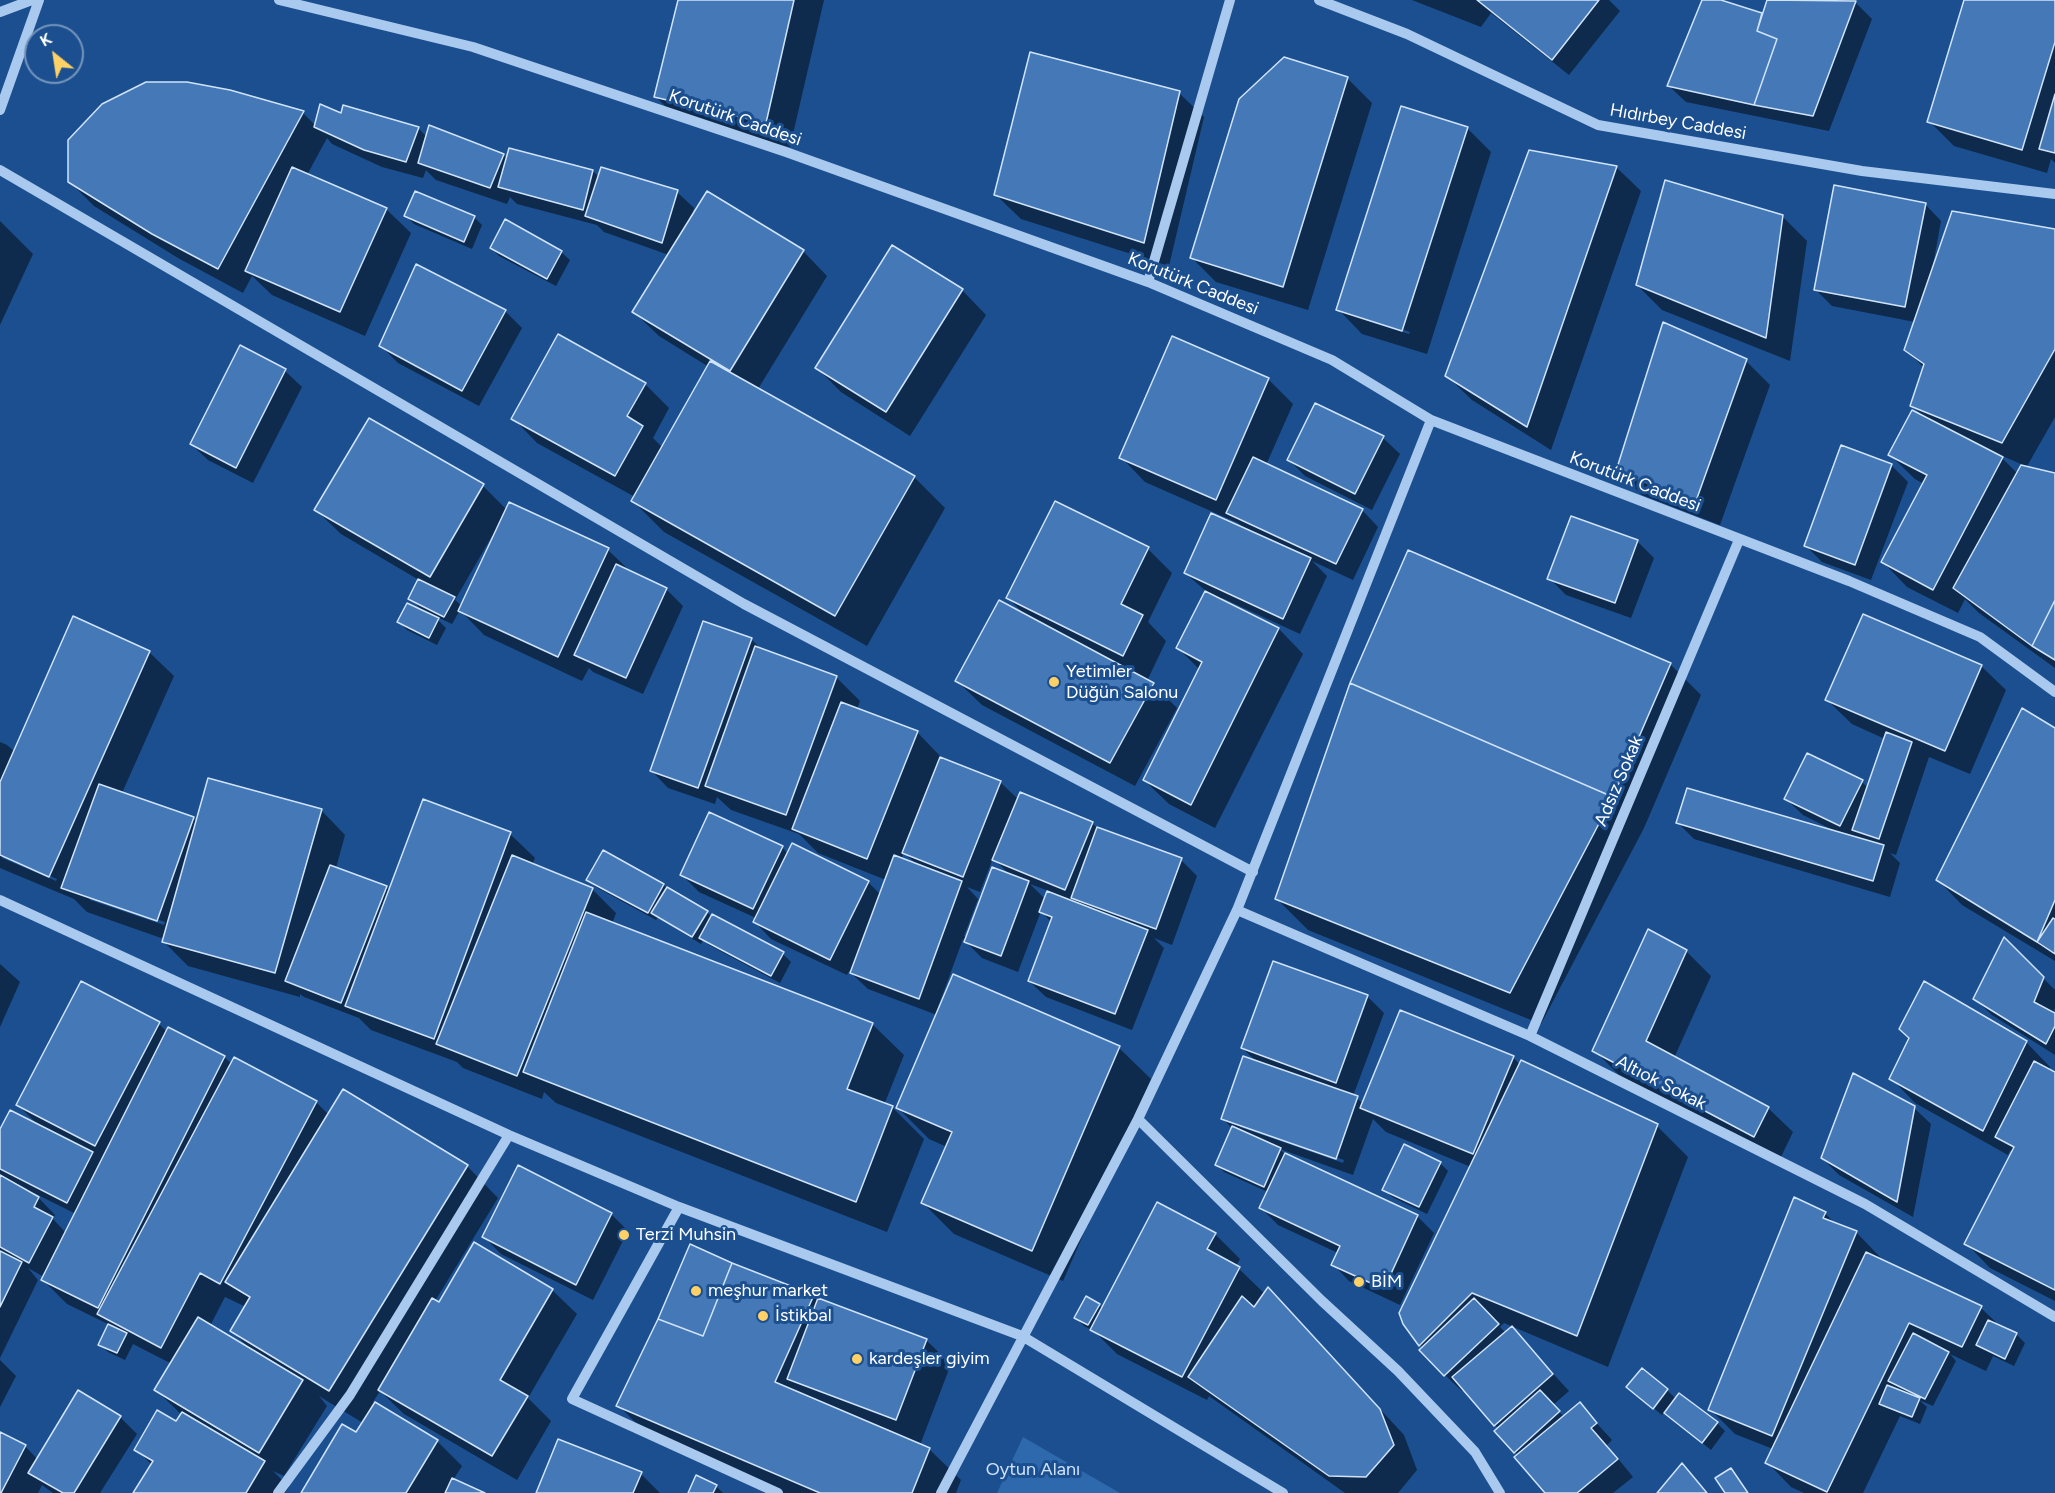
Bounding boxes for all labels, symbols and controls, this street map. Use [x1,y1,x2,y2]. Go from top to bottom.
north arrow [24,24,84,84]
text: K [36,29,55,51]
street label: Korutürk Caddesi [666,85,804,151]
street label: Hıdırbey Caddesi [1608,99,1748,145]
street label: Korutürk Caddesi [1124,248,1262,320]
street label: Korutürk Caddesi [1566,447,1704,517]
place label: Yetimler Düğün Salonu [1066,661,1178,704]
marker: Yetimler Düğün Salonu [1047,675,1061,689]
street label: Adsız Sokak [1590,732,1648,830]
street label: Altıok Sokak [1612,1051,1710,1115]
place label: Terzi Muhsin [636,1224,736,1246]
marker: Terzi Muhsin [617,1228,631,1242]
place label: BİM [1371,1271,1402,1293]
marker: BİM [1352,1275,1366,1289]
place label: meşhur market [708,1280,828,1302]
marker: meşhur market [689,1284,703,1298]
place label: İstikbal [775,1305,832,1327]
marker: İstikbal [756,1309,770,1323]
place label: kardeşler giyim [869,1348,990,1370]
marker: kardeşler giyim [850,1352,864,1366]
park label: Oytun Alanı [986,1459,1080,1481]

